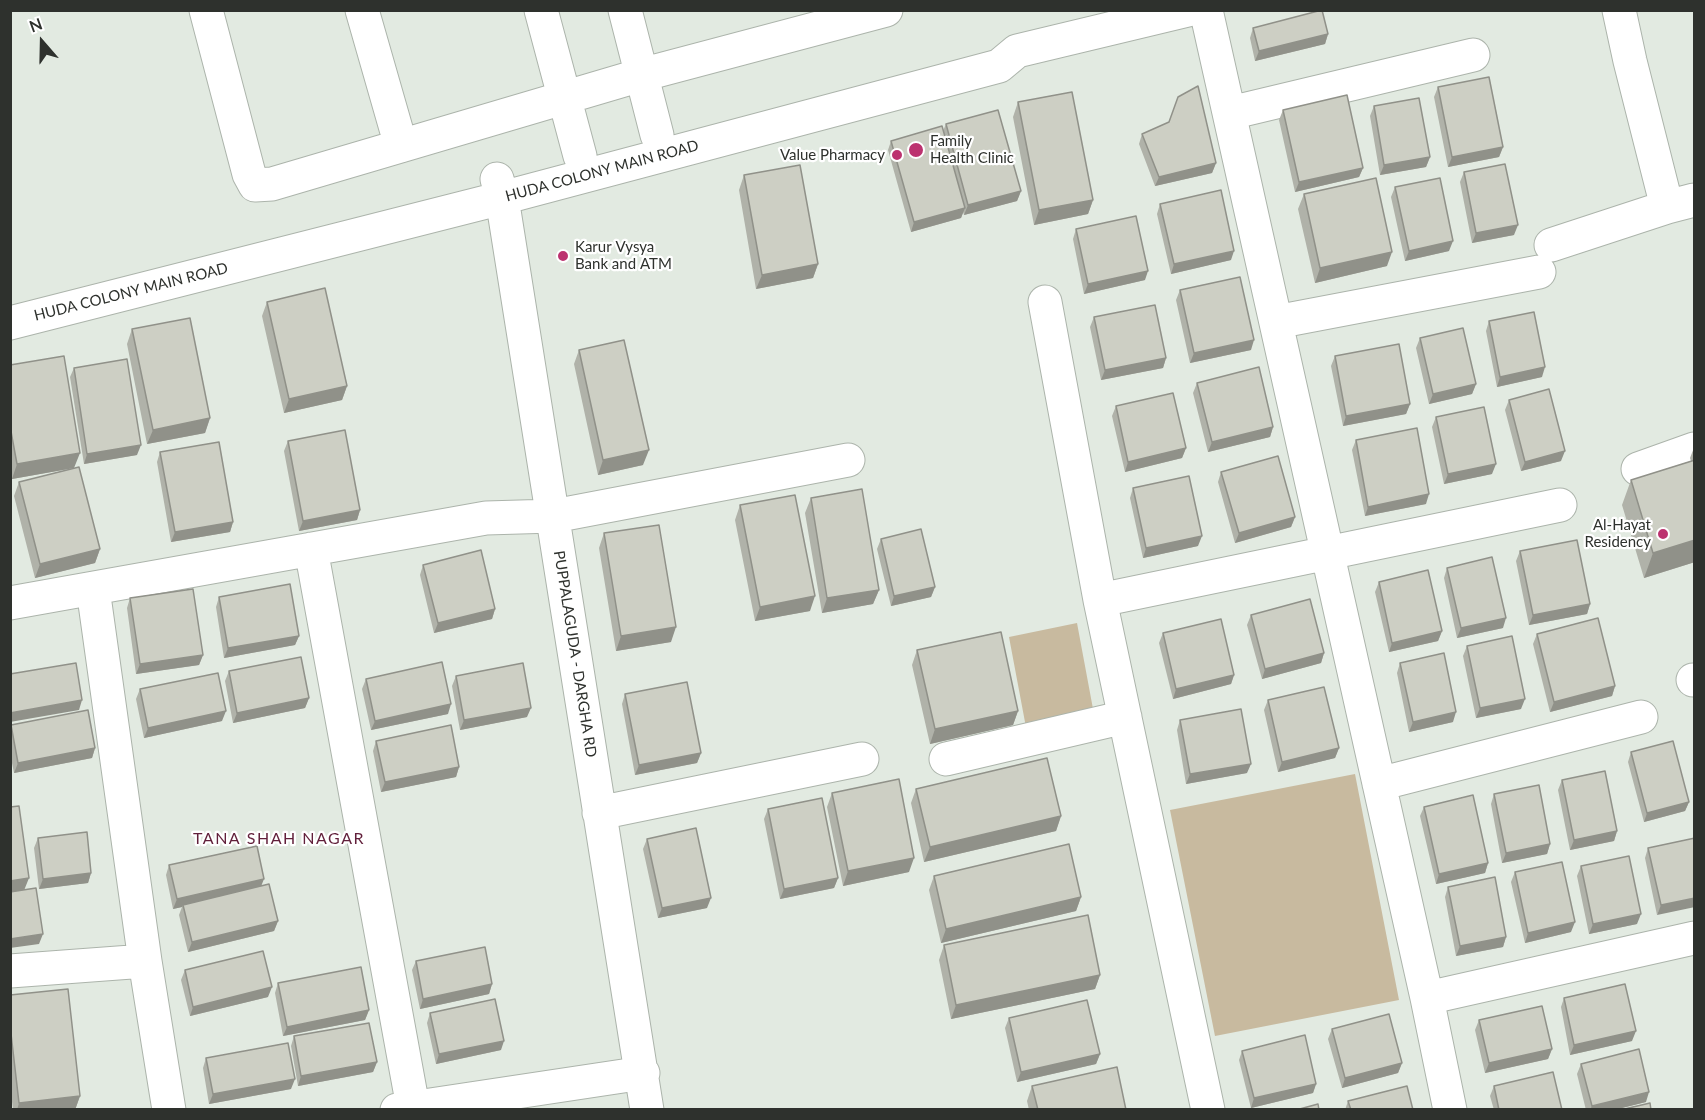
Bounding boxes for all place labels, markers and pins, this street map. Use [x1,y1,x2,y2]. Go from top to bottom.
place label: Family Health Clinic [930,132,1014,167]
marker: Family Health Clinic [907,141,925,159]
place label: Value Pharmacy [780,146,885,164]
marker: Value Pharmacy [890,148,904,162]
place label: Karur Vysya Bank and ATM [575,238,672,273]
marker: Karur Vysya Bank and ATM [556,249,570,263]
place label: Al-Hayat Residency [1584,516,1651,551]
marker: Al-Hayat Residency [1656,527,1670,541]

